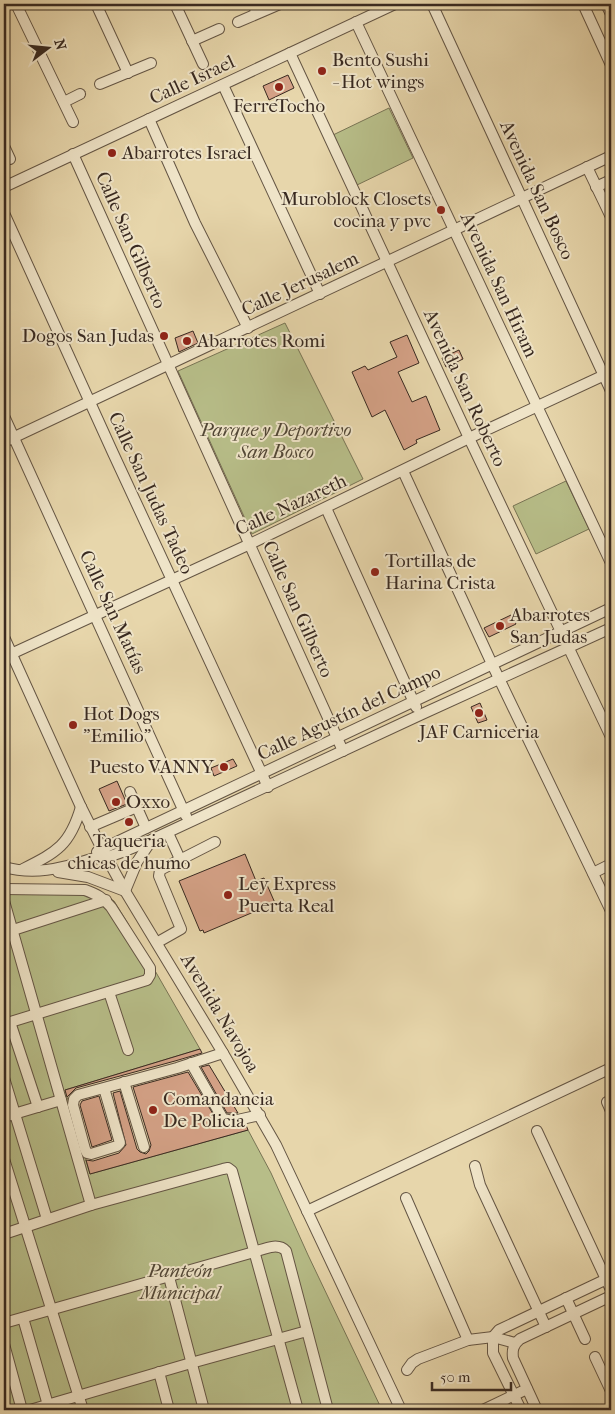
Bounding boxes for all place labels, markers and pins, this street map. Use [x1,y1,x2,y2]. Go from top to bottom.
place label: Bento Sushi - Hot wings [332,49,429,93]
marker: Bento Sushi - Hot wings [316,65,328,77]
marker: FerreTocho [273,81,285,93]
place label: FerreTocho [233,95,325,117]
place label: Abarrotes Israel [121,142,252,164]
marker: Abarrotes Israel [106,147,118,159]
place label: Muroblock Closets cocina y pvc [281,188,431,232]
marker: Muroblock Closets cocina y pvc [435,204,447,216]
place label: Dogos San Judas [22,325,154,347]
marker: Dogos San Judas [158,330,170,342]
place label: Abarrotes Romi [196,330,326,352]
marker: Abarrotes Romi [181,335,193,347]
place label: Tortillas de Harina Crista [385,550,496,594]
marker: Tortillas de Harina Crista [369,566,381,578]
place label: Abarrotes San Judas [509,604,590,648]
marker: Abarrotes San Judas [494,620,506,632]
place label: Hot Dogs "Emilio" [83,703,160,747]
marker: JAF Carniceria [473,707,485,719]
marker: Hot Dogs "Emilio" [67,719,79,731]
place label: JAF Carniceria [417,721,539,743]
place label: Puesto VANNY [89,756,215,778]
marker: Puesto VANNY [218,761,230,773]
place label: Oxxo [126,791,171,813]
marker: Oxxo [110,796,122,808]
marker: Taqueria chicas de humo [123,816,135,828]
place label: Taqueria chicas de humo [67,830,191,874]
place label: Ley Express Puerta Real [238,873,336,917]
marker: Ley Express Puerta Real [222,889,234,901]
place label: Comandancia De Policia [163,1088,274,1132]
marker: Comandancia De Policia [147,1104,159,1116]

